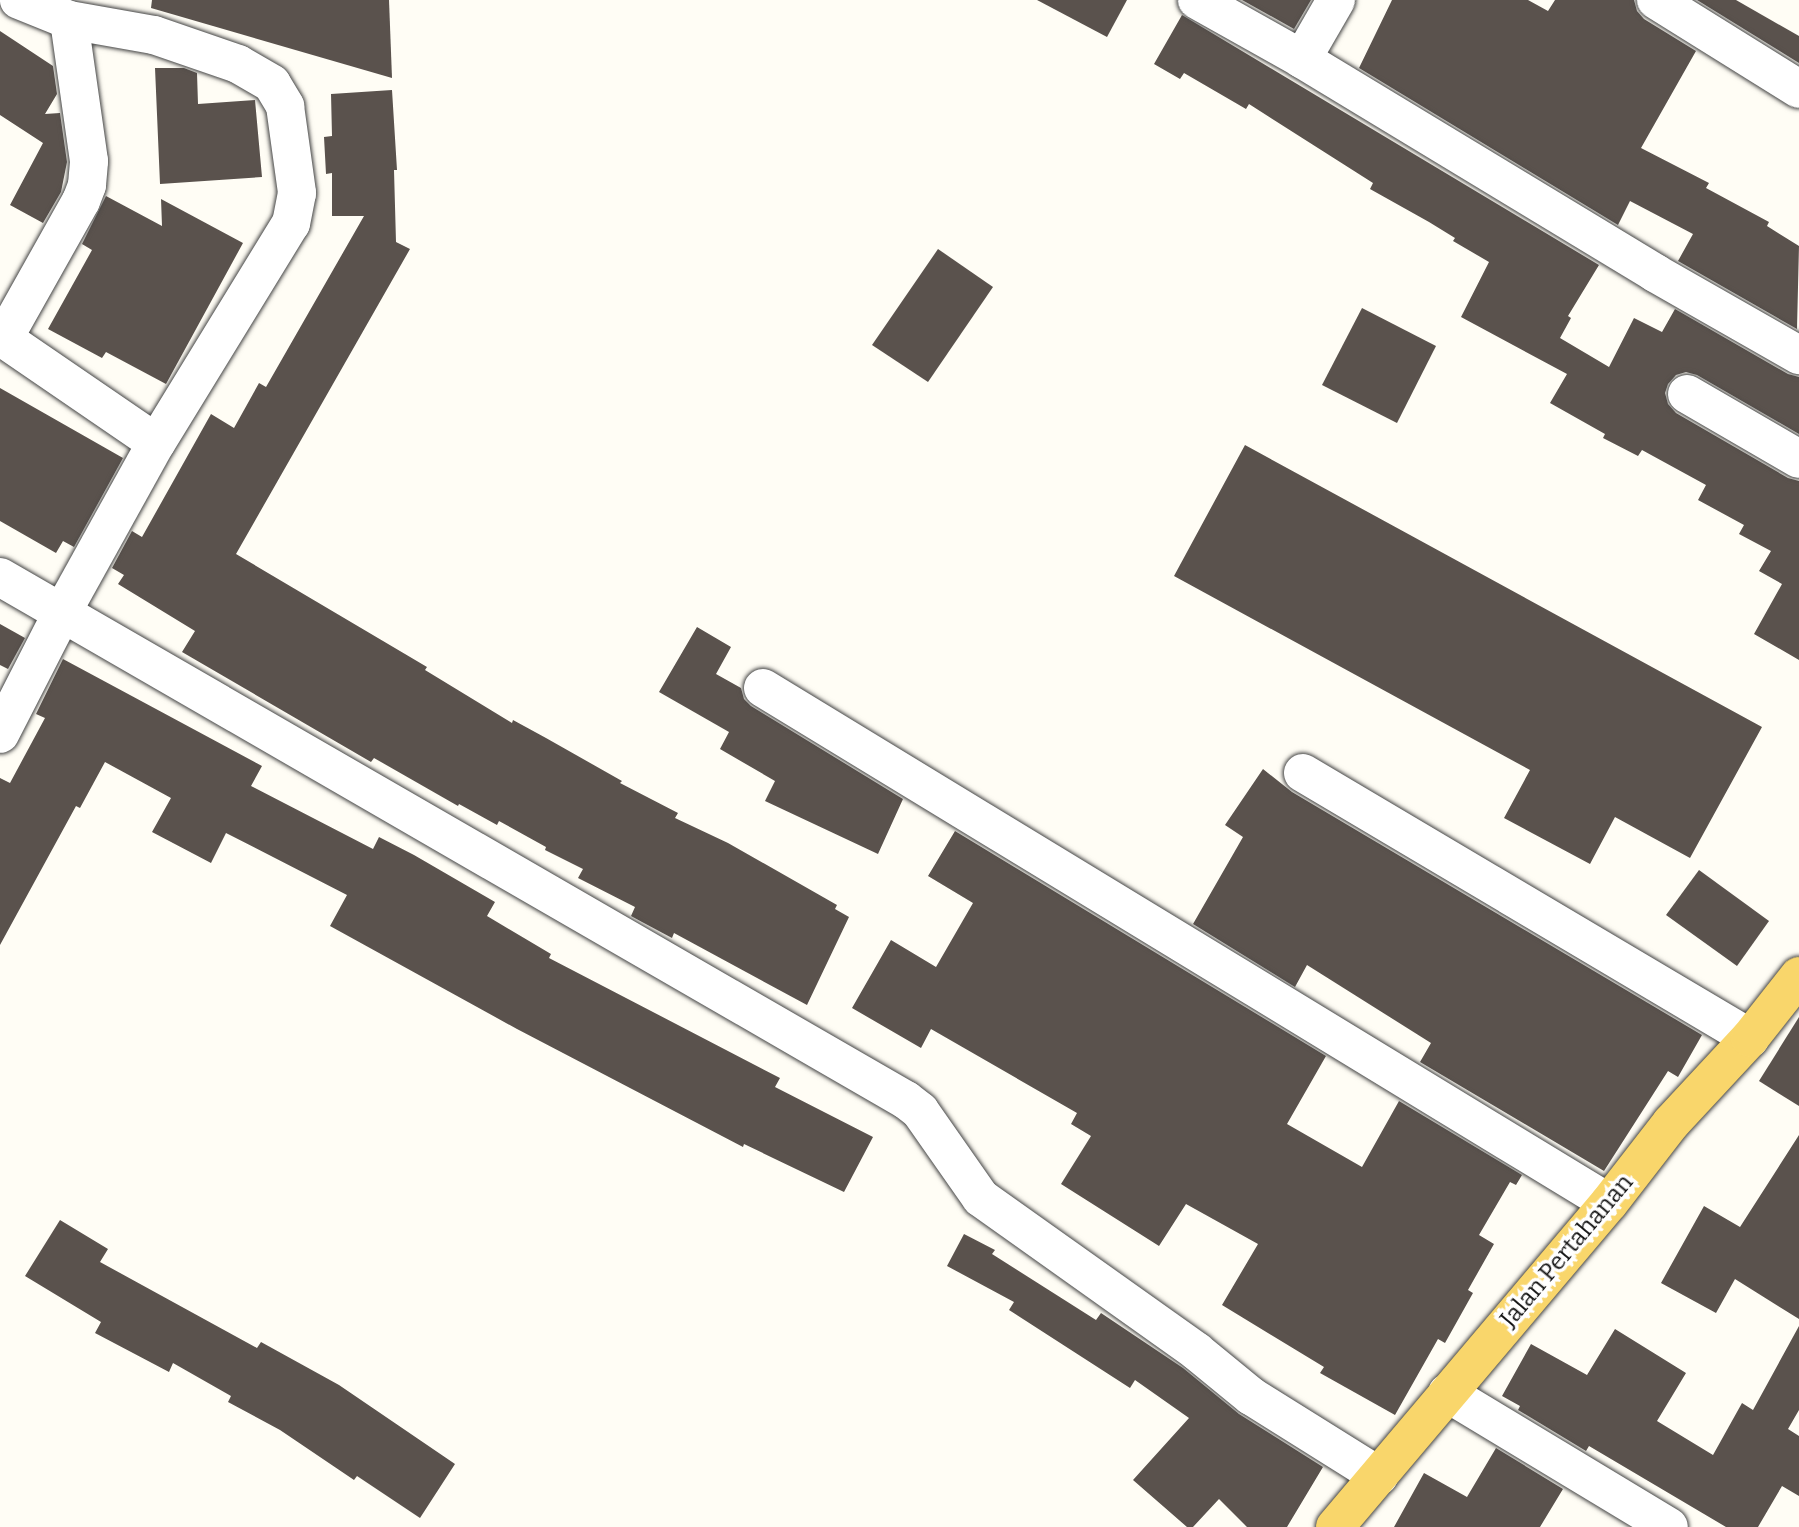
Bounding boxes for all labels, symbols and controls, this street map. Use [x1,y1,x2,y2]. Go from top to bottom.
street label: Jalan Pertahanan [1495,1169,1639,1333]

